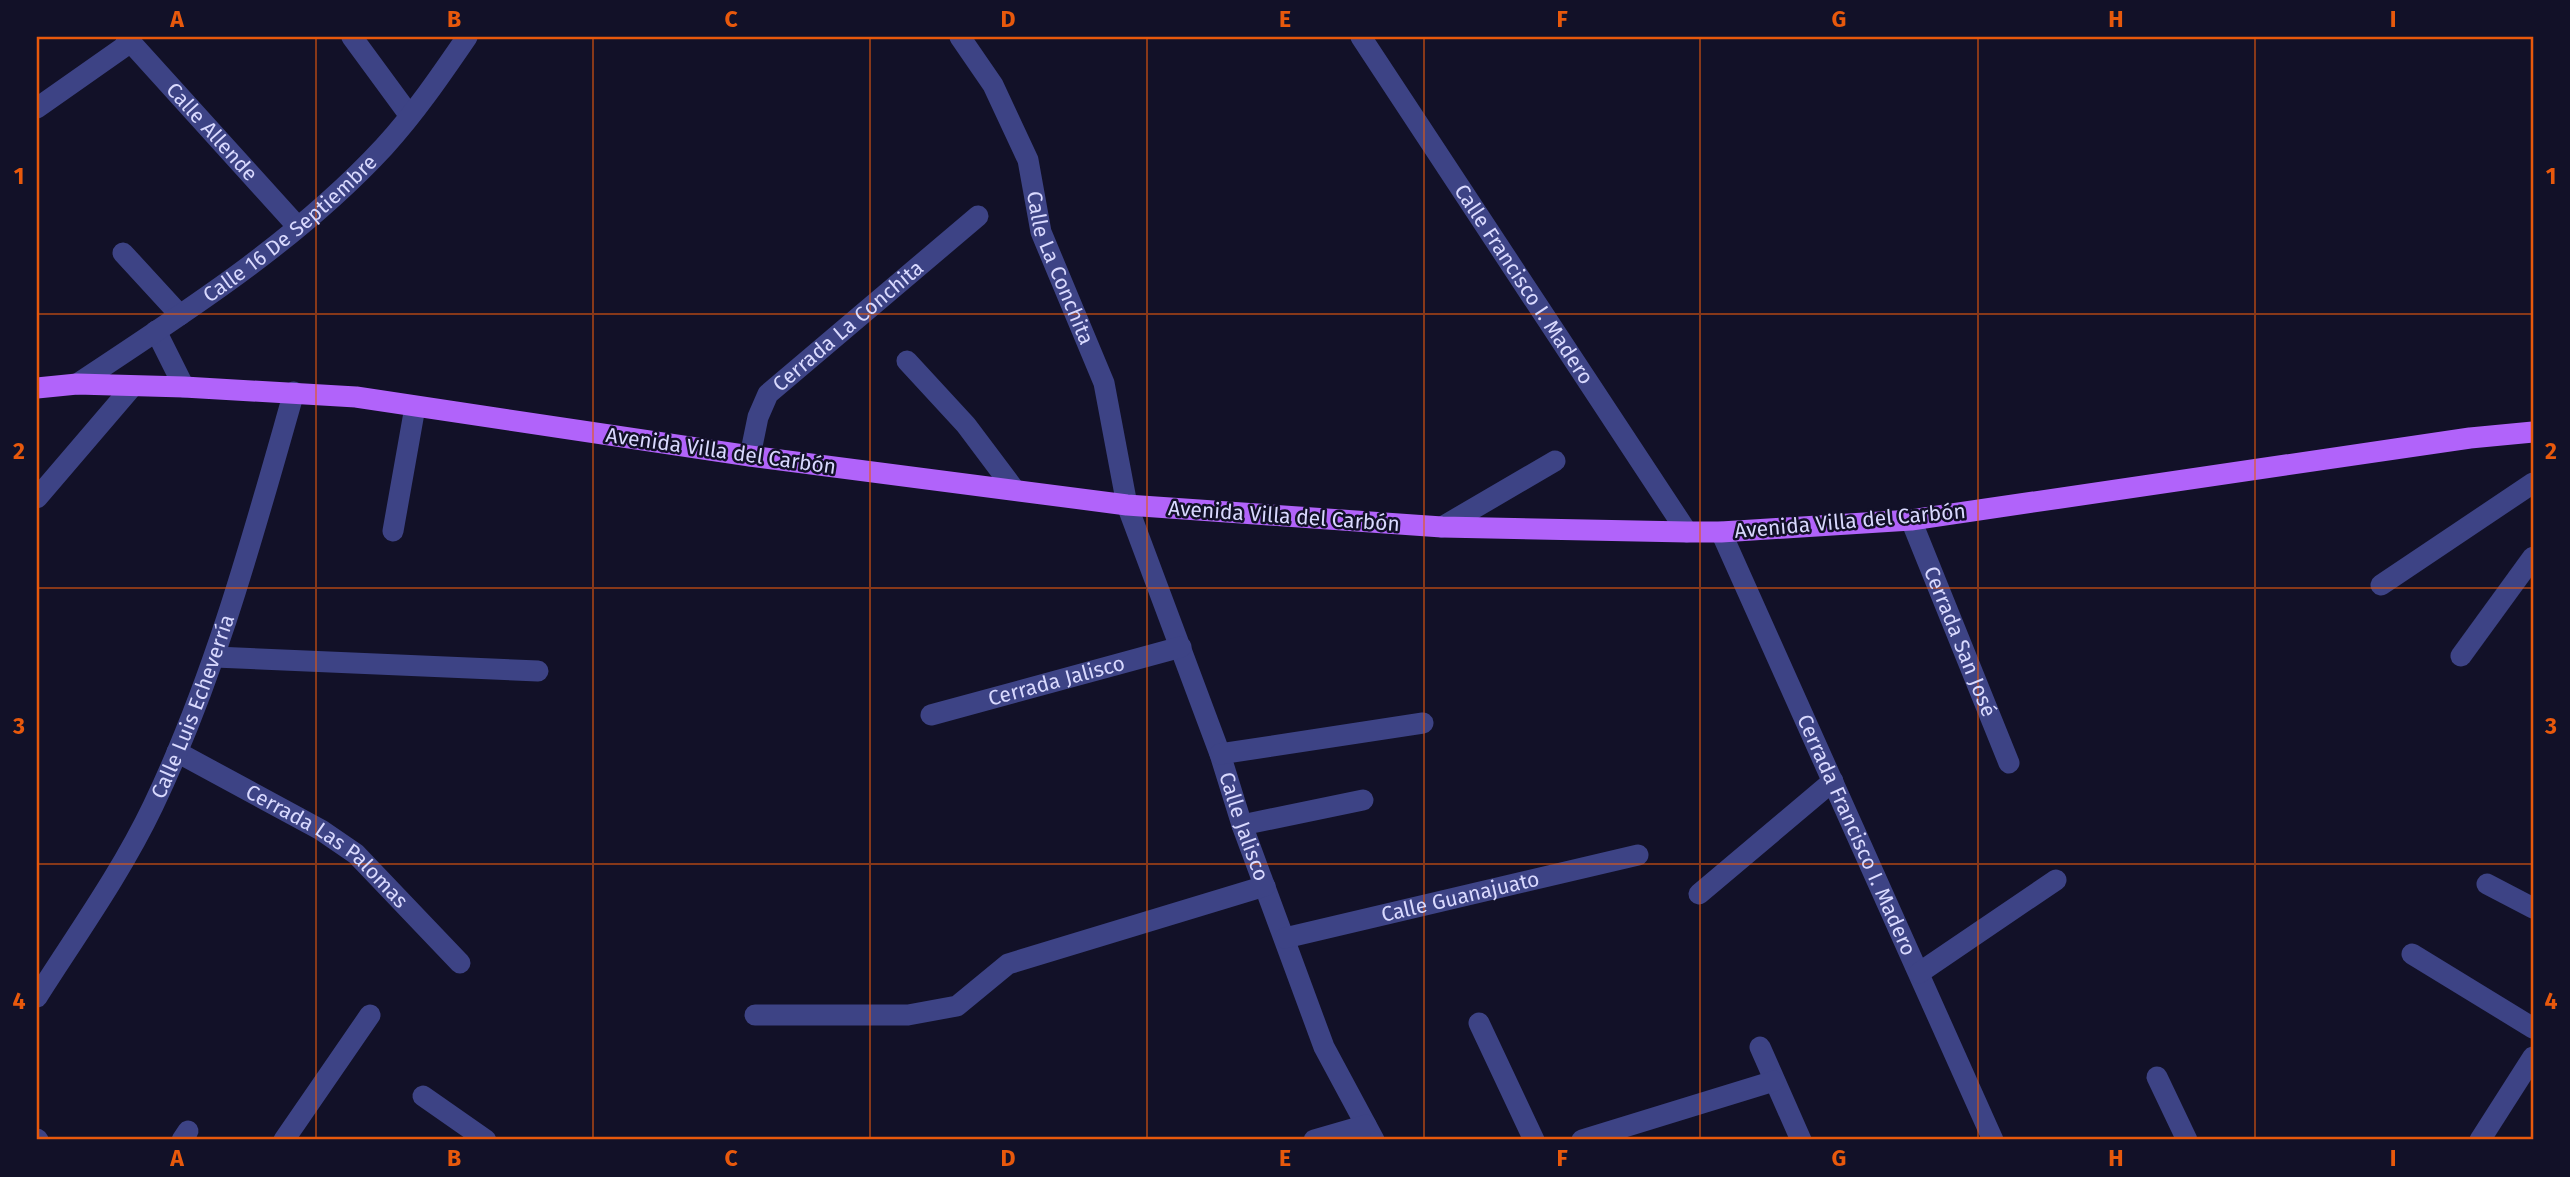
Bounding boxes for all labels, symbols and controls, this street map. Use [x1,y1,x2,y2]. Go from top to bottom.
text: A [169,5,184,33]
text: B [447,5,461,33]
text: C [724,5,738,33]
text: D [1001,5,1016,33]
text: E [1279,5,1291,33]
text: F [1556,5,1568,33]
text: G [1832,5,1846,33]
text: H [2108,5,2124,33]
text: I [2390,5,2396,33]
street label: Calle Allende [161,77,263,187]
street label: Calle 16 De Septiembre [198,149,383,308]
text: 1 [14,162,24,190]
text: 1 [2546,162,2556,190]
street label: Calle Francisco I. Madero [1448,179,1599,389]
street label: Calle La Conchita [1021,189,1100,349]
street label: Cerrada La Conchita [767,255,929,397]
street label: Avenida Villa del Carbón [604,422,838,480]
text: 2 [13,437,25,465]
text: 2 [2545,437,2557,465]
street label: Avenida Villa del Carbón [1167,495,1401,537]
street label: Avenida Villa del Carbón [1733,498,1967,544]
street label: Cerrada San José [1918,562,2002,721]
street label: Calle Luis Echeverría [145,611,240,803]
street label: Cerrada Jalisco [985,650,1128,712]
street label: Cerrada Francisco I. Madero [1791,710,1922,960]
text: 3 [12,712,25,740]
text: 3 [2544,712,2557,740]
street label: Calle Jalisco [1213,769,1275,885]
street label: Cerrada Las Palomas [241,779,414,914]
street label: Calle Guanajuato [1379,866,1542,928]
text: 4 [13,987,26,1015]
text: 4 [2545,987,2558,1015]
text: A [169,1144,184,1172]
text: B [447,1144,461,1172]
text: C [724,1144,738,1172]
text: D [1001,1144,1016,1172]
text: E [1279,1144,1291,1172]
text: F [1556,1144,1568,1172]
text: G [1832,1144,1846,1172]
text: H [2108,1144,2124,1172]
text: I [2390,1144,2396,1172]

